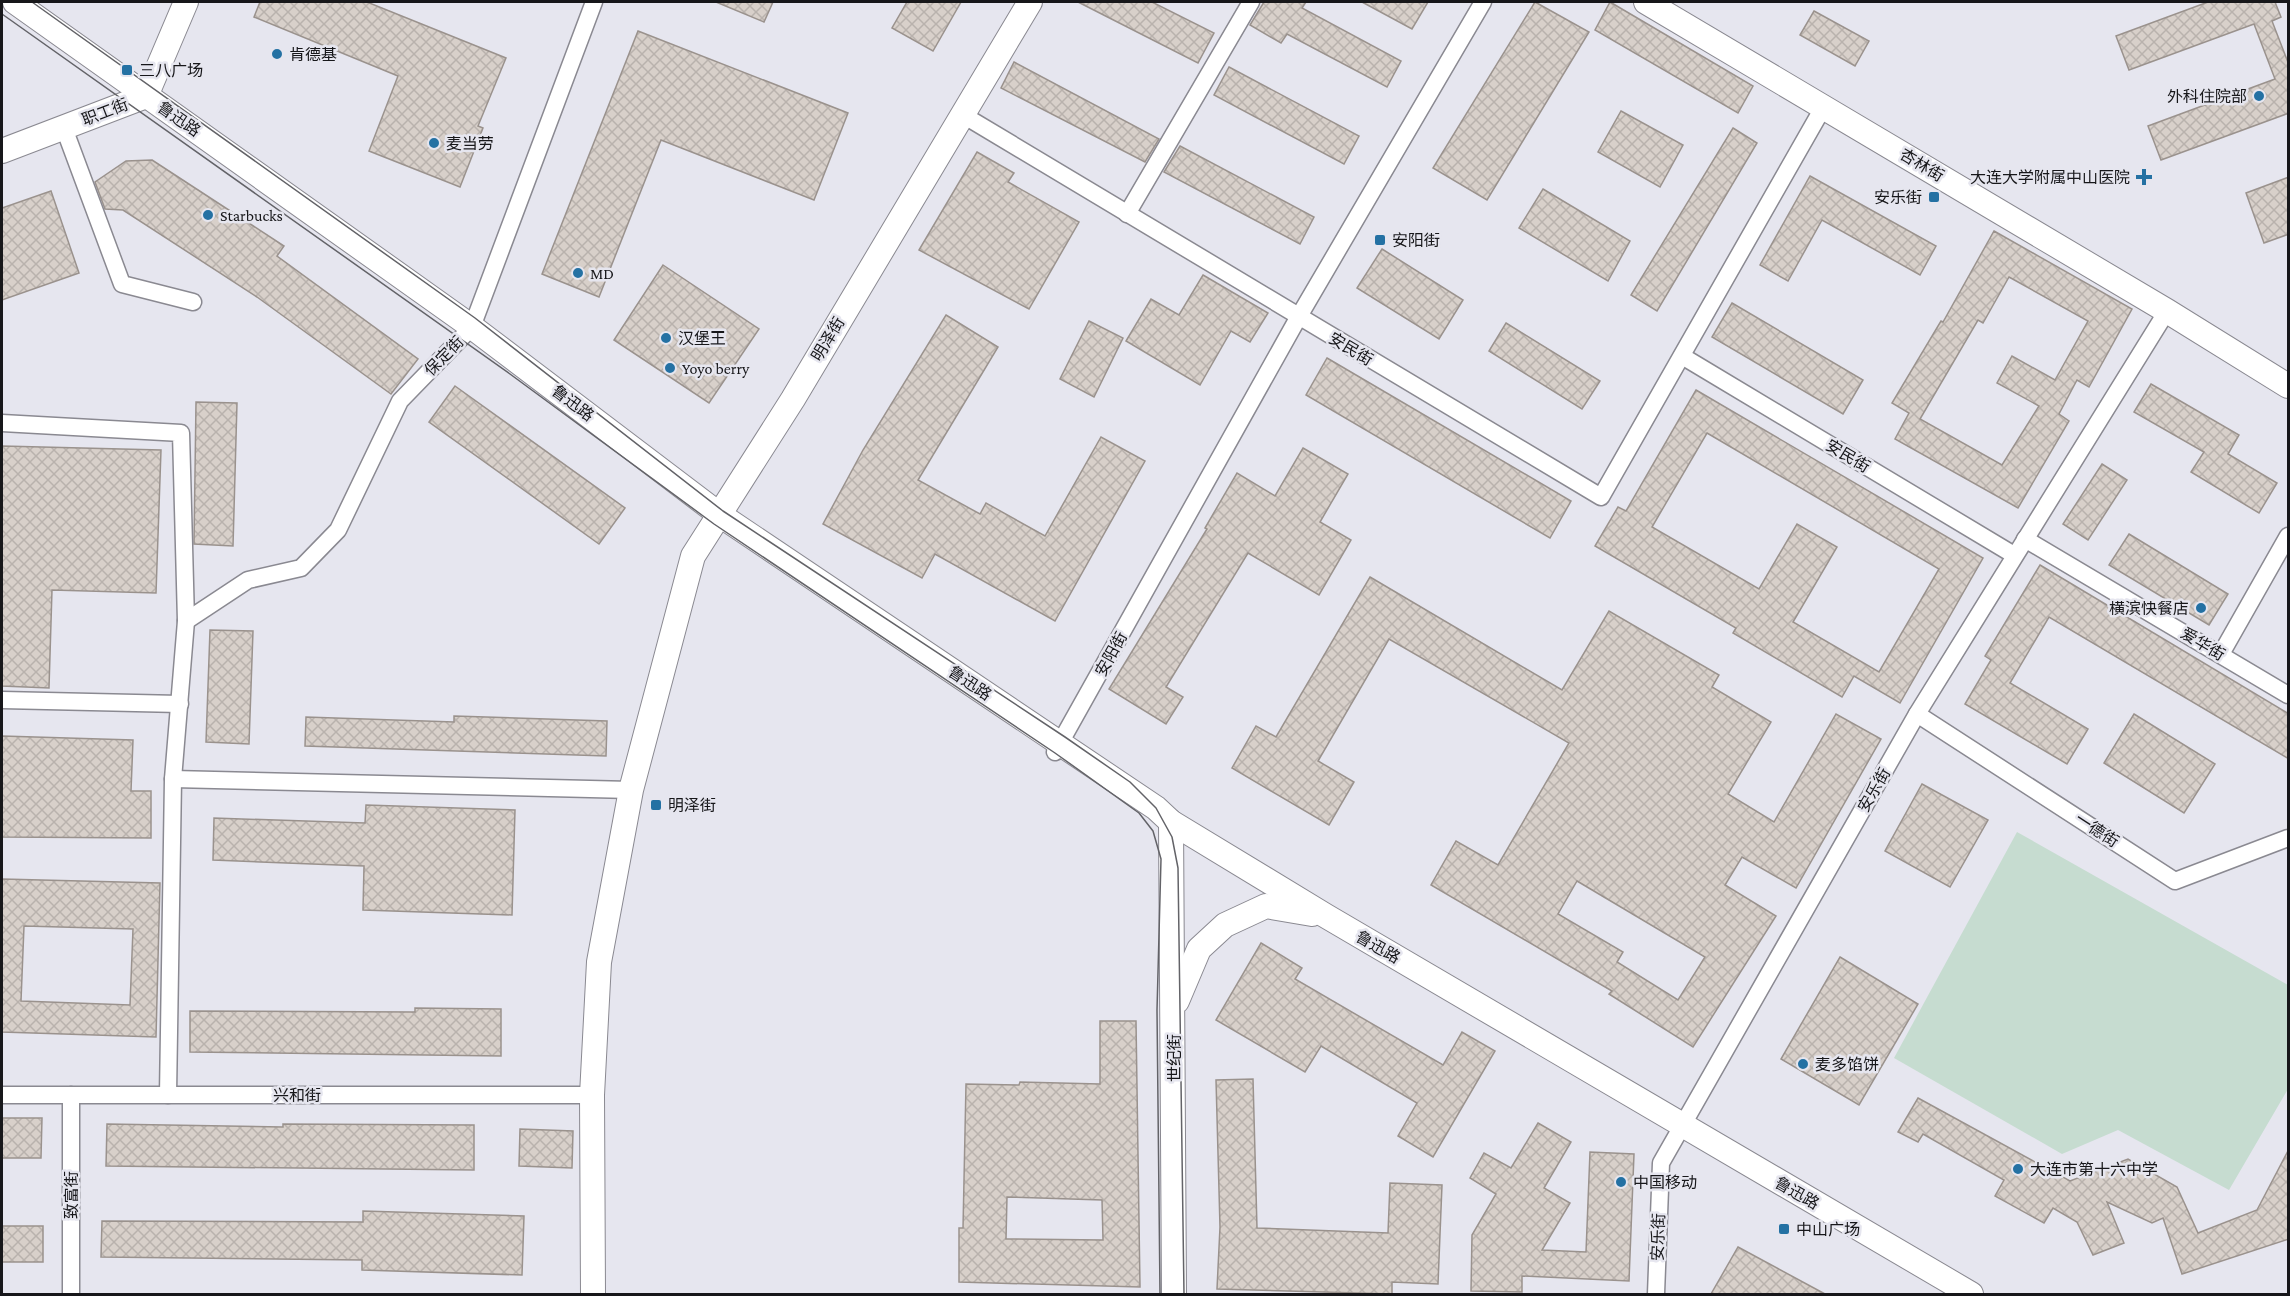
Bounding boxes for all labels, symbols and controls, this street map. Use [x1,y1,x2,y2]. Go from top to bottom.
place label: 肯德基 [289,46,337,63]
marker: 肯德基 [270,47,284,61]
place label: 三八广场 [139,62,203,79]
marker: 三八广场 [120,63,134,77]
place label: 外科住院部 [2167,88,2247,105]
marker: 外科住院部 [2252,89,2266,103]
street label: 职工街 [80,95,130,129]
street label: 鲁迅路 [154,97,204,140]
place label: 麦当劳 [446,135,494,152]
marker: 麦当劳 [427,136,441,150]
street label: 杏林街 [1897,145,1947,185]
marker: 大连大学附属中山医院 [2135,168,2153,186]
place label: 大连大学附属中山医院 [1970,169,2130,186]
place label: 安乐街 [1874,189,1922,206]
marker: 安乐街 [1927,190,1941,204]
place label: Starbucks [220,207,283,224]
marker: Starbucks [201,208,215,222]
place label: 安阳街 [1392,232,1440,249]
marker: 安阳街 [1373,233,1387,247]
place label: MD [590,265,614,282]
marker: MD [571,266,585,280]
street label: 明泽街 [808,314,848,364]
street label: 安民街 [1326,329,1376,369]
place label: 汉堡王 [678,330,726,347]
marker: 汉堡王 [659,331,673,345]
street label: 保定街 [421,333,467,379]
place label: Yoyo berry [682,360,750,378]
marker: Yoyo berry [663,361,677,375]
street label: 鲁迅路 [549,381,598,424]
street label: 安民街 [1823,436,1873,476]
place label: 横滨快餐店 [2109,600,2189,617]
marker: 横滨快餐店 [2194,601,2208,615]
street label: 爱华街 [2178,624,2228,664]
street label: 安阳街 [1092,629,1130,679]
street label: 鲁迅路 [945,662,995,703]
street label: 安乐街 [1855,765,1893,815]
place label: 明泽街 [668,797,716,814]
marker: 明泽街 [649,798,663,812]
street label: 一德街 [2072,810,2122,850]
street label: 鲁迅路 [1353,927,1404,966]
street label: 世纪街 [1166,1034,1183,1082]
place label: 麦多馅饼 [1815,1056,1879,1073]
marker: 麦多馅饼 [1796,1057,1810,1071]
street label: 兴和街 [273,1087,321,1104]
place label: 大连市第十六中学 [2030,1161,2158,1178]
marker: 大连市第十六中学 [2011,1162,2025,1176]
street label: 致富街 [62,1171,80,1219]
street label: 鲁迅路 [1772,1173,1823,1212]
place label: 中国移动 [1633,1174,1697,1191]
marker: 中国移动 [1614,1175,1628,1189]
street label: 安乐街 [1649,1213,1667,1261]
place label: 中山广场 [1796,1221,1860,1238]
marker: 中山广场 [1777,1222,1791,1236]

